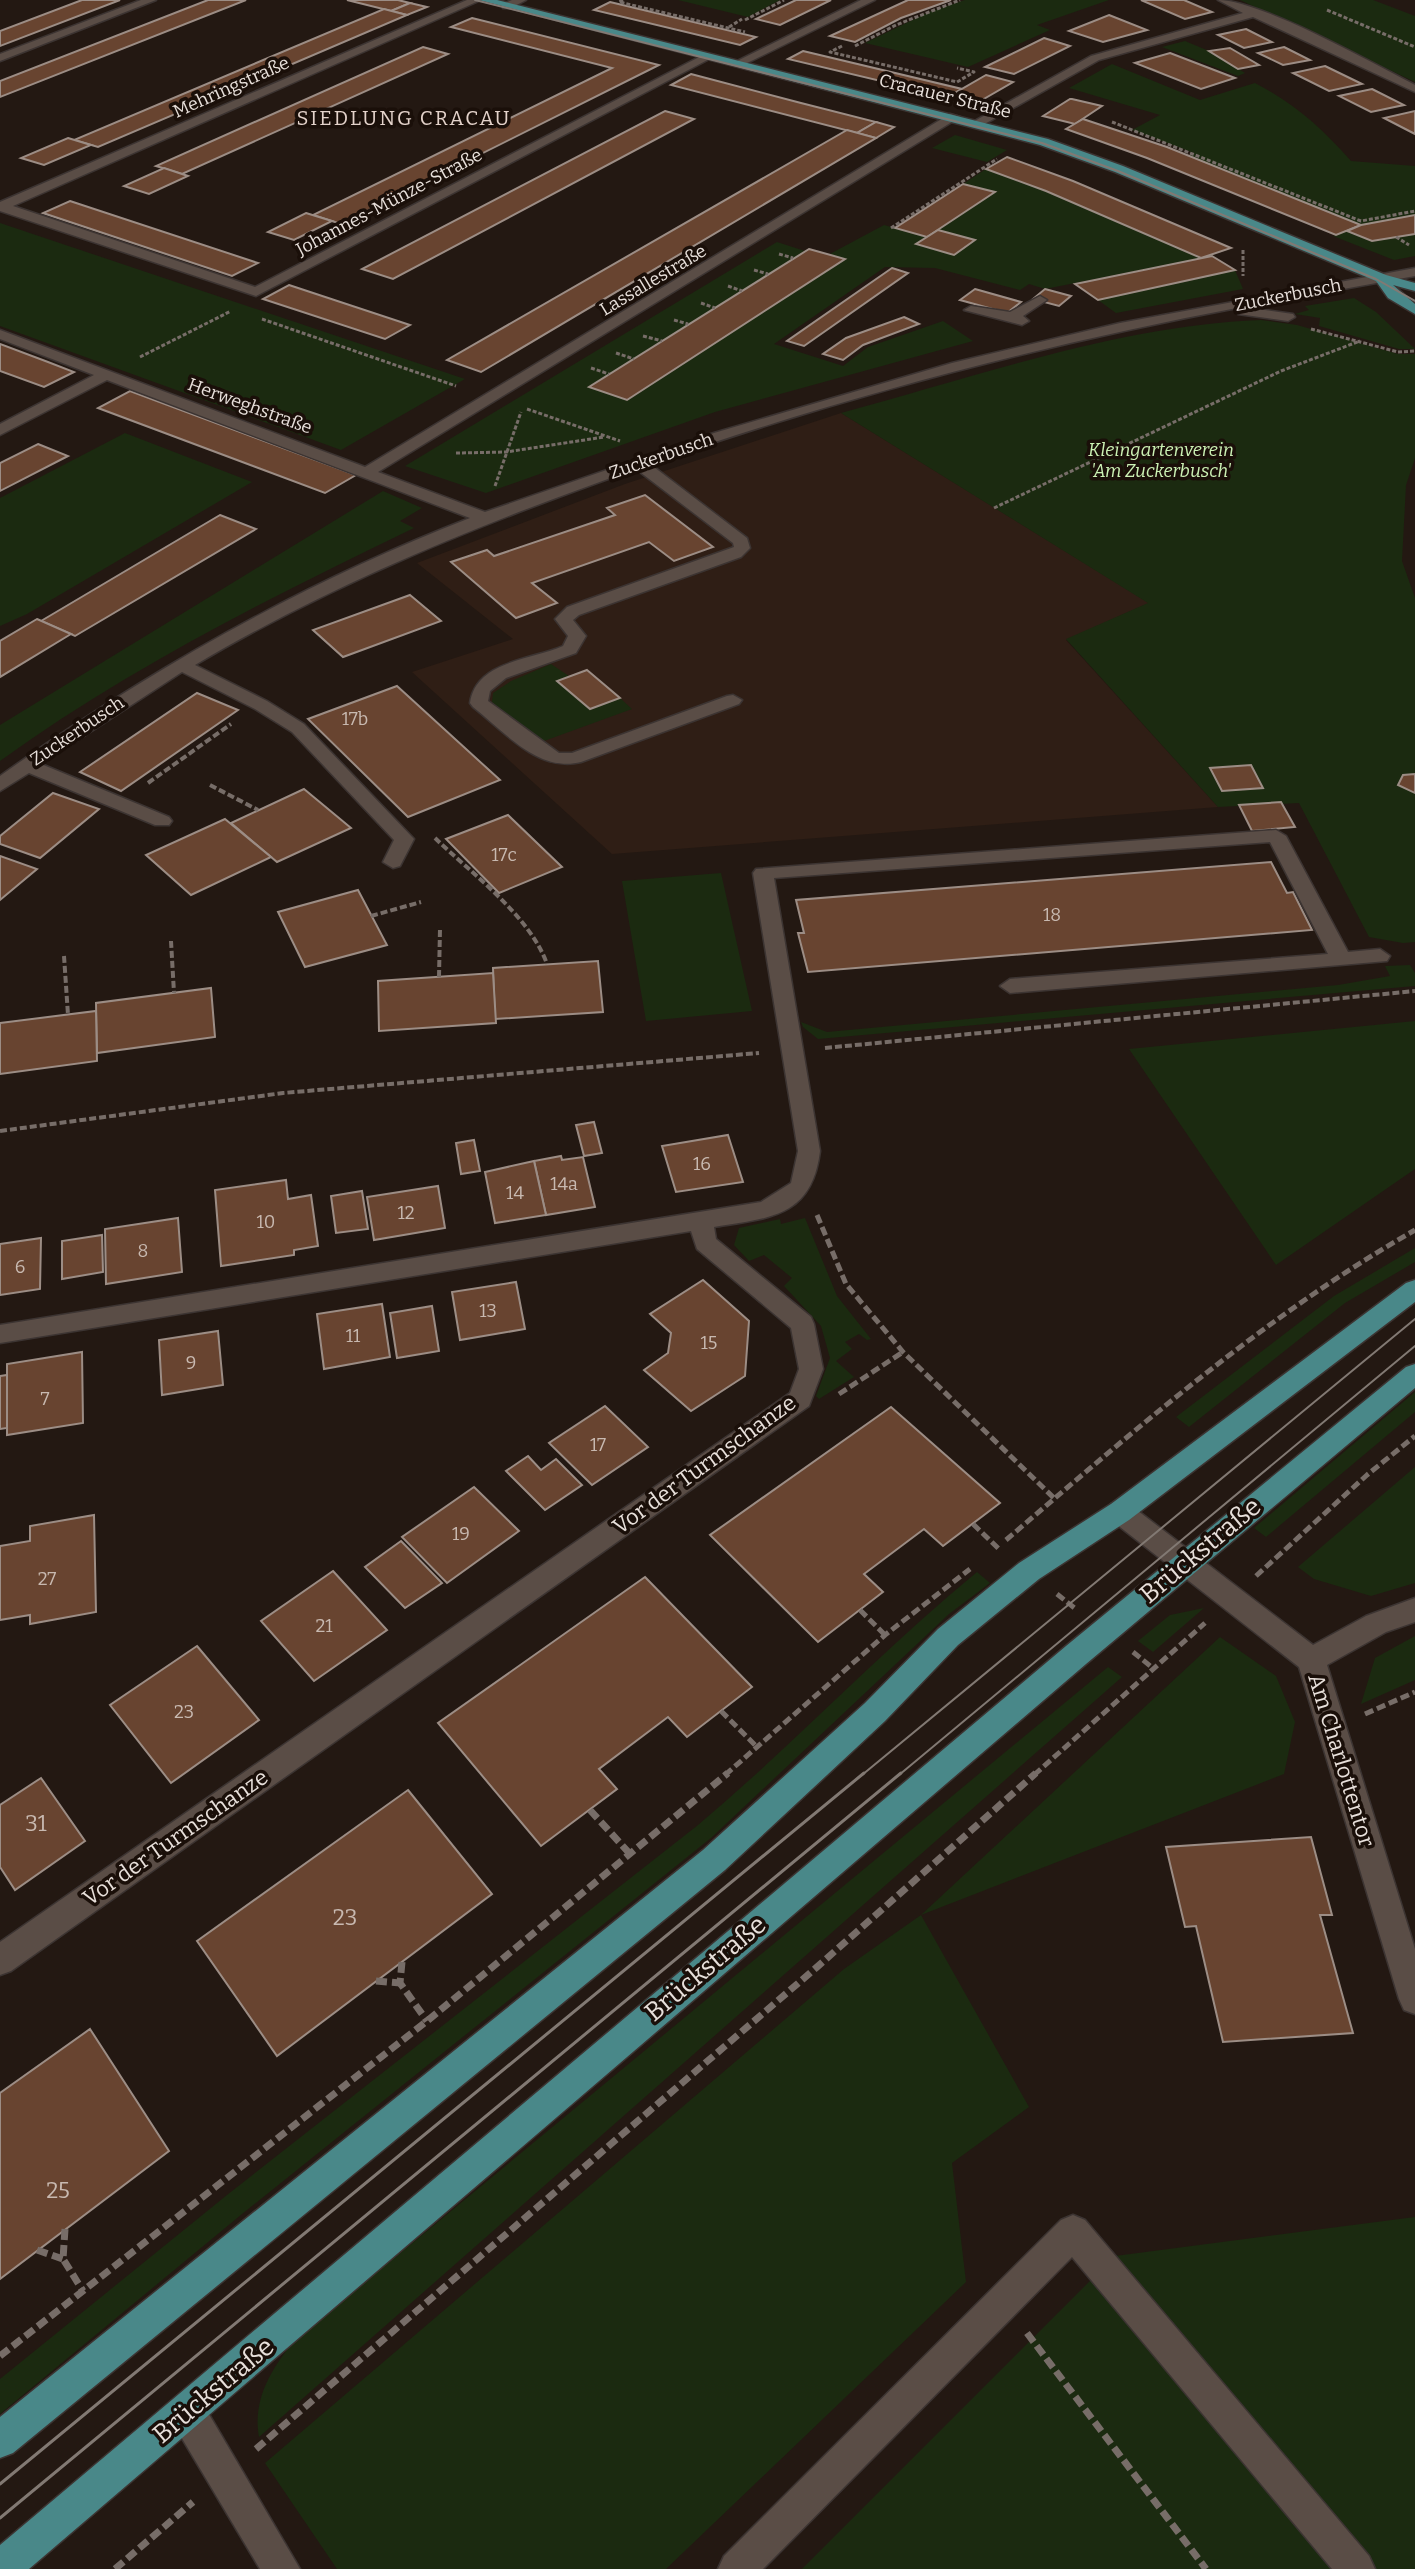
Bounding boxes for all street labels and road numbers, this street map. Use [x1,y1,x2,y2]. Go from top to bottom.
street label: Mehringstraße [169,52,293,122]
street label: Cracauer Straße [877,69,1013,123]
street label: Johannes-Münze-Straße [291,144,486,261]
street label: Lassallestraße [596,240,710,320]
street label: Zuckerbusch [1233,274,1343,316]
street label: Herweghstraße [185,373,315,439]
street label: Zuckerbusch [606,428,716,484]
street label: Zuckerbusch [26,692,128,770]
street label: Vor der Turmschanze [607,1389,801,1540]
street label: Brückstraße [1134,1491,1267,1610]
street label: Am Charlottentor [1302,1670,1381,1850]
street label: Vor der Turmschanze [78,1763,273,1911]
street label: Brückstraße [639,1909,772,2028]
street label: Brückstraße [147,2331,280,2450]

